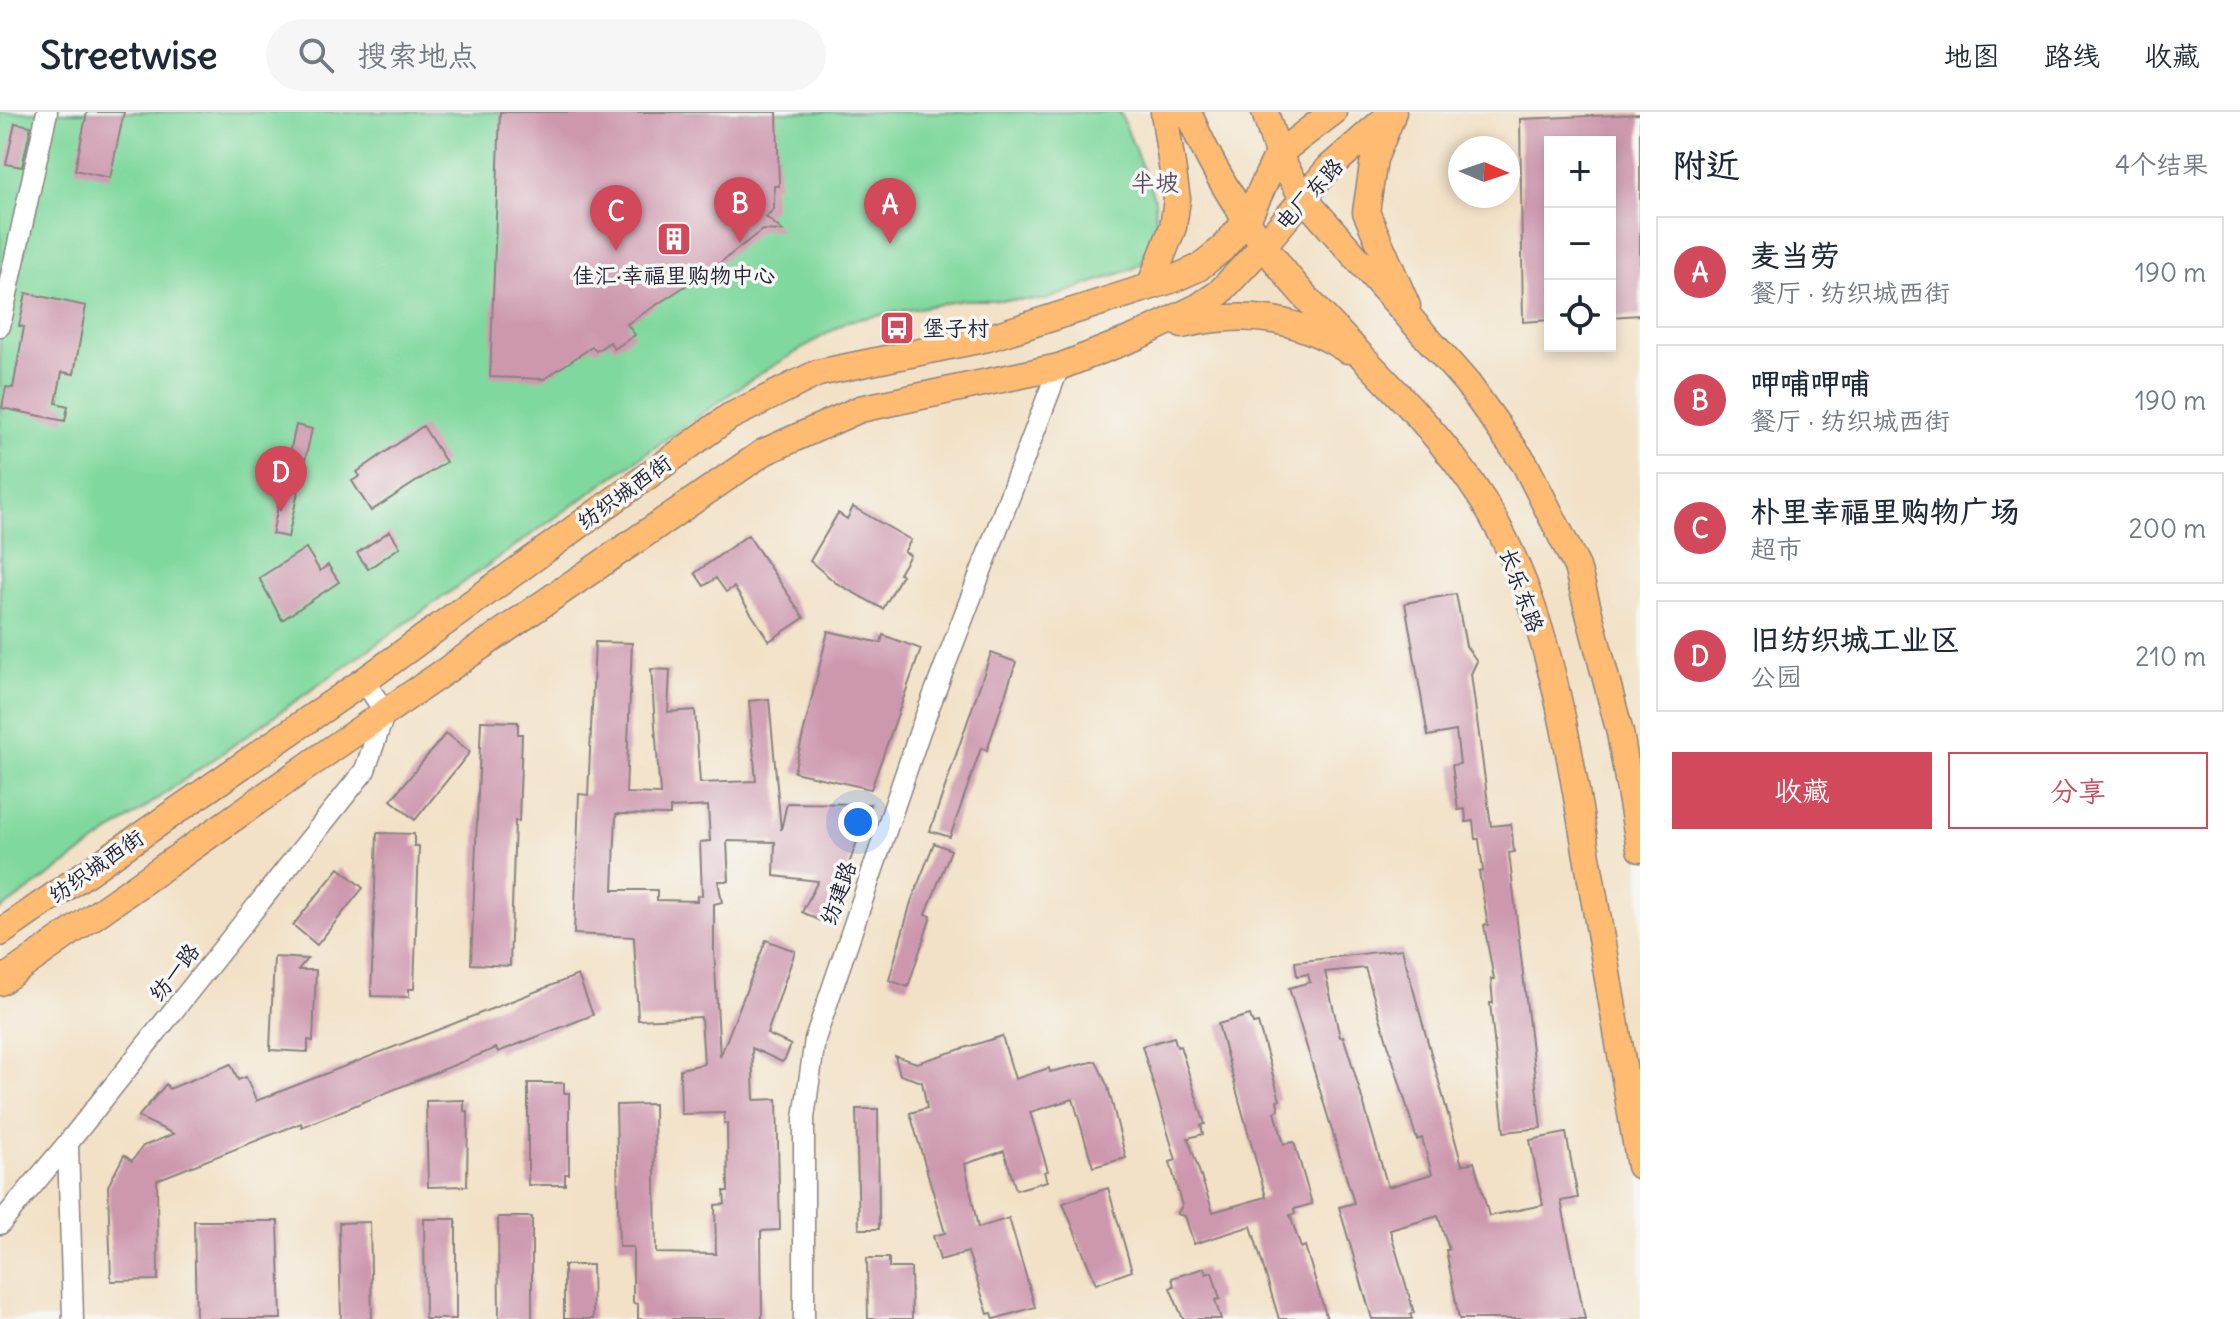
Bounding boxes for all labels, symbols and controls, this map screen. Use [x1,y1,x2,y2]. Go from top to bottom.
search box [266,19,826,91]
text: Streetwise [40,32,218,79]
icon: search [294,33,338,77]
text: 搜索地点 [358,36,478,74]
text: 地图 [1944,38,2000,74]
text: 路线 [2044,38,2100,74]
text: 收藏 [2144,38,2200,74]
north arrow [1448,136,1520,208]
map controls [1544,136,1616,352]
button: + [1544,136,1616,208]
text: 附近 [1672,143,1740,186]
text: 4个结果 [2115,148,2208,181]
street label: 电厂东路 [1269,152,1349,236]
district label: 半坡 [1131,167,1179,197]
pin: B [714,177,766,243]
pin: A [864,178,916,244]
pin: C [590,185,642,251]
button: − [1544,208,1616,280]
building icon: 佳汇·幸福里购物中心 [655,220,693,258]
text: 麦当劳 [1750,236,1840,274]
text: A [1692,256,1708,289]
text: 190 m [2135,256,2206,289]
place label: 佳汇·幸福里购物中心 [573,261,775,289]
text: 餐厅 · 纺织城西街 [1750,276,1950,309]
button: locate [1544,280,1616,352]
bus stop icon: 堡子村 [878,309,916,347]
place label: 堡子村 [923,314,989,342]
text: 呷哺呷哺 [1750,364,1870,402]
text: B [1691,384,1709,417]
text: 190 m [2135,384,2206,417]
text: 餐厅 · 纺织城西街 [1750,404,1950,437]
pin: D [255,446,307,512]
street label: 纺织城西街 [571,448,677,536]
text: 朴里幸福里购物广场 [1750,492,2020,530]
text: C [1691,512,1709,545]
text: 200 m [2129,512,2206,545]
text: 超市 [1750,532,1802,565]
street label: 长乐东路 [1494,544,1550,636]
text: 旧纺织城工业区 [1750,620,1960,658]
text: D [1691,640,1709,673]
text: 210 m [2135,640,2206,673]
text: 公园 [1750,660,1802,693]
button: 收藏 [1672,752,1932,829]
button: 分享 [1948,752,2208,829]
your location [838,802,878,842]
street label: 纺织城西街 [43,823,149,909]
street label: 纺建路 [814,857,862,929]
street label: 纺一路 [143,937,205,1007]

